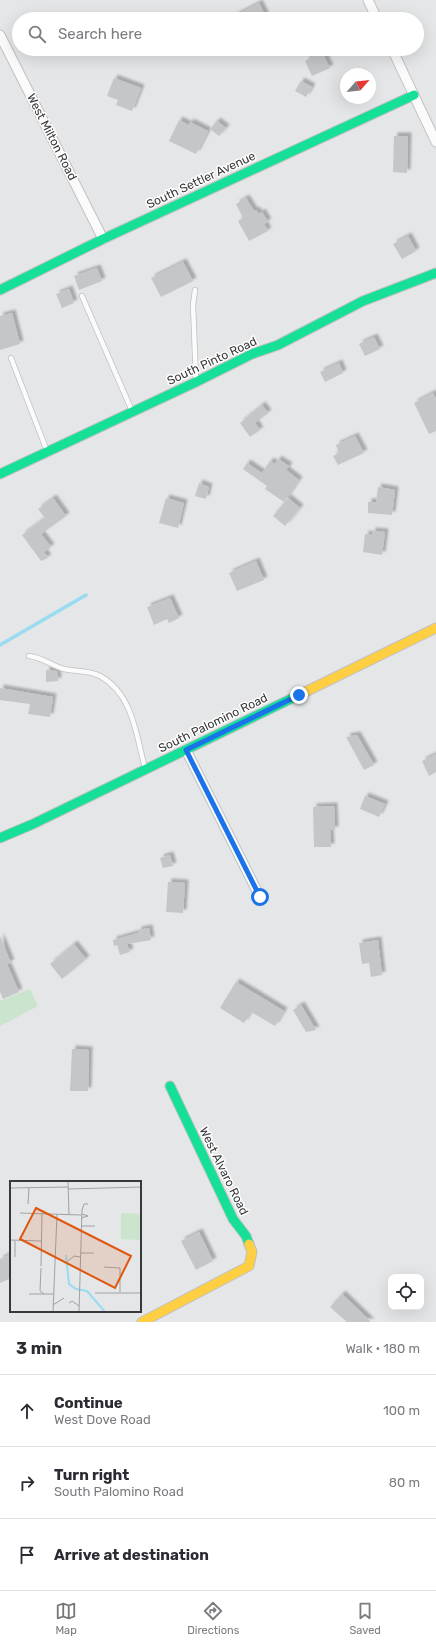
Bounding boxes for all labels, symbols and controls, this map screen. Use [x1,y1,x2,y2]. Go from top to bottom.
search box [12,12,424,56]
icon: search [26,23,48,45]
text: Search here [58,25,142,43]
north arrow [340,68,376,104]
street label: West Milton Road [24,91,80,183]
street label: South Settler Avenue [144,148,258,211]
street label: South Pinto Road [165,334,259,388]
route end [290,686,308,704]
street label: South Palomino Road [156,690,270,756]
route start [251,888,269,906]
street label: West Alvaro Road [197,1125,251,1217]
inset map [10,1181,141,1312]
map controls [388,1274,424,1310]
button: locate [388,1274,424,1310]
text: 3 min [16,1338,62,1358]
text: Walk · 180 m [345,1341,420,1356]
text: Continue [54,1394,123,1412]
icon: ahead [16,1400,38,1422]
text: 100 m [383,1403,420,1418]
text: West Dove Road [54,1412,151,1427]
text: Turn right [54,1466,129,1484]
icon: right [16,1472,38,1494]
text: 80 m [389,1475,420,1490]
text: South Palomino Road [54,1484,184,1499]
icon: arrive [16,1544,38,1566]
text: Arrive at destination [54,1546,209,1564]
tab: Map [55,1600,77,1637]
tab: Directions [187,1600,239,1637]
tab: Saved [350,1600,381,1637]

